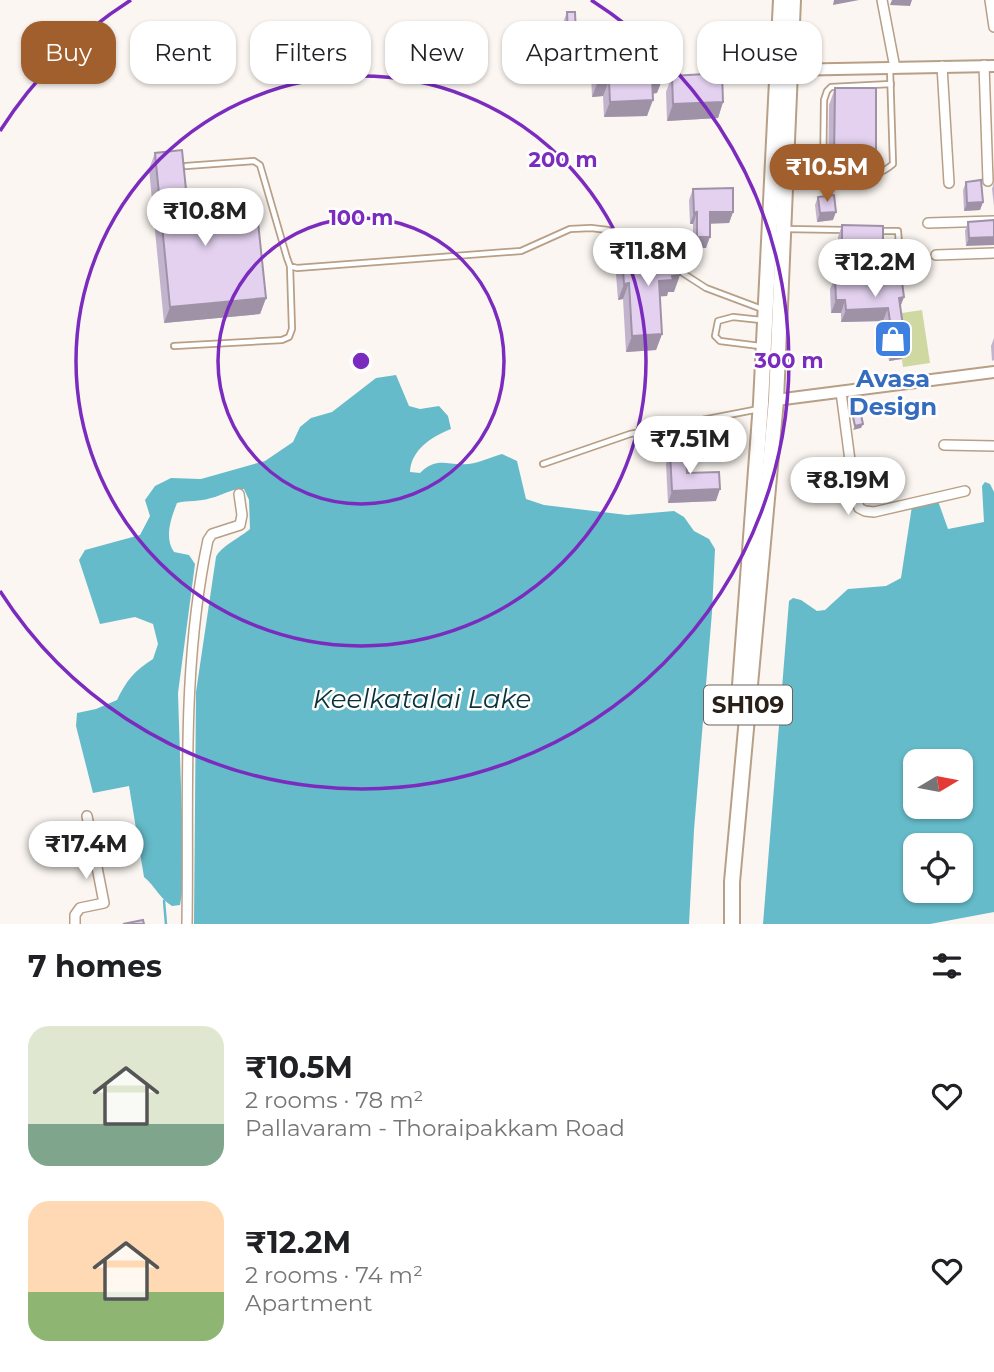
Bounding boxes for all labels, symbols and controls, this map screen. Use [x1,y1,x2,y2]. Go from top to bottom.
chip: Buy [21,21,116,84]
chip: Rent [130,21,236,84]
chip: Filters [250,21,371,84]
chip: New [385,21,488,84]
chip: Apartment [502,21,683,84]
chip: House [697,21,822,84]
pin: ₹10.5M [770,144,884,204]
text: 200 m [529,147,597,172]
text: ₹10.5M [786,153,868,181]
pin: ₹10.8M [148,188,262,248]
text: ₹10.8M [163,197,247,225]
text: 100 m [329,205,393,230]
pin: ₹11.8M [591,229,705,288]
text: ₹11.8M [609,237,687,265]
pin: ₹12.2M [818,240,932,299]
text: ₹12.2M [834,248,916,276]
shop icon: Avasa Design [872,318,914,360]
text: 300 m [754,348,823,373]
centre of rings [349,349,373,373]
place label: Avasa Design [849,364,937,421]
pin: ₹7.51M [633,416,747,476]
text: ₹7.51M [650,425,730,453]
pin: ₹8.19M [791,458,905,517]
text: ₹8.19M [806,466,890,494]
water label: Keelkatalai Lake [313,683,531,715]
road number: SH109 [704,685,792,724]
north arrow [903,749,973,819]
map controls [903,749,973,903]
pin: ₹17.4M [29,822,143,881]
text: ₹17.4M [45,830,127,858]
button: locate [903,833,973,903]
icon: filters [928,947,966,985]
text: 7 homes [28,948,162,985]
text: ₹10.5M [245,1049,353,1086]
icon: home [84,1054,168,1138]
icon: heart [928,1077,966,1115]
text: 2 rooms · 78 m² [245,1086,423,1114]
text: Pallavaram - Thoraipakkam Road [245,1114,625,1142]
text: ₹12.2M [245,1224,351,1261]
icon: home [84,1229,168,1313]
icon: heart [928,1252,966,1290]
text: 2 rooms · 74 m² [245,1261,423,1289]
text: Apartment [245,1289,373,1317]

